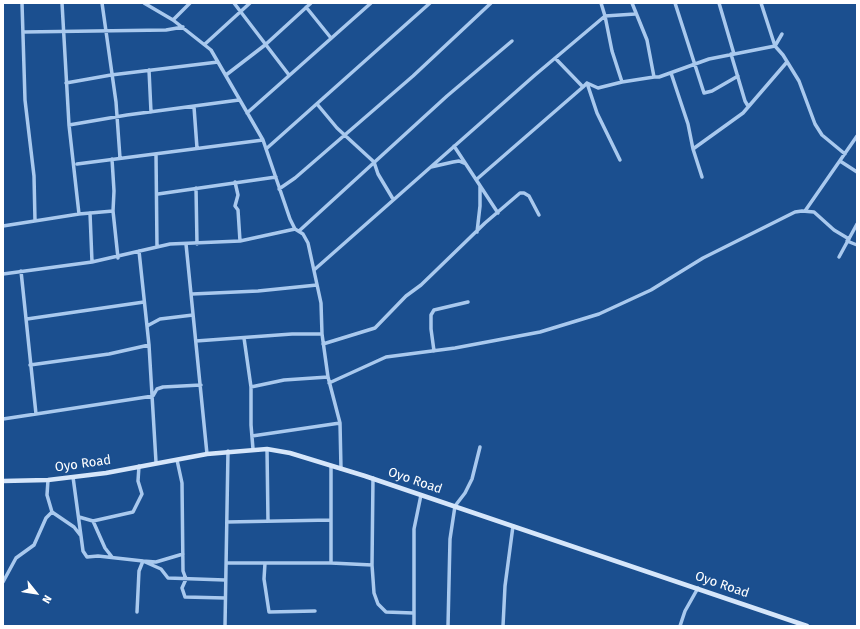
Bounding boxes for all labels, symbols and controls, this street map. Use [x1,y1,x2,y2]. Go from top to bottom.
street label: Oyo Road [54,452,112,476]
street label: Oyo Road [386,464,444,498]
street label: Oyo Road [693,568,751,602]
north arrow [16,573,56,613]
text: N [39,593,54,606]

